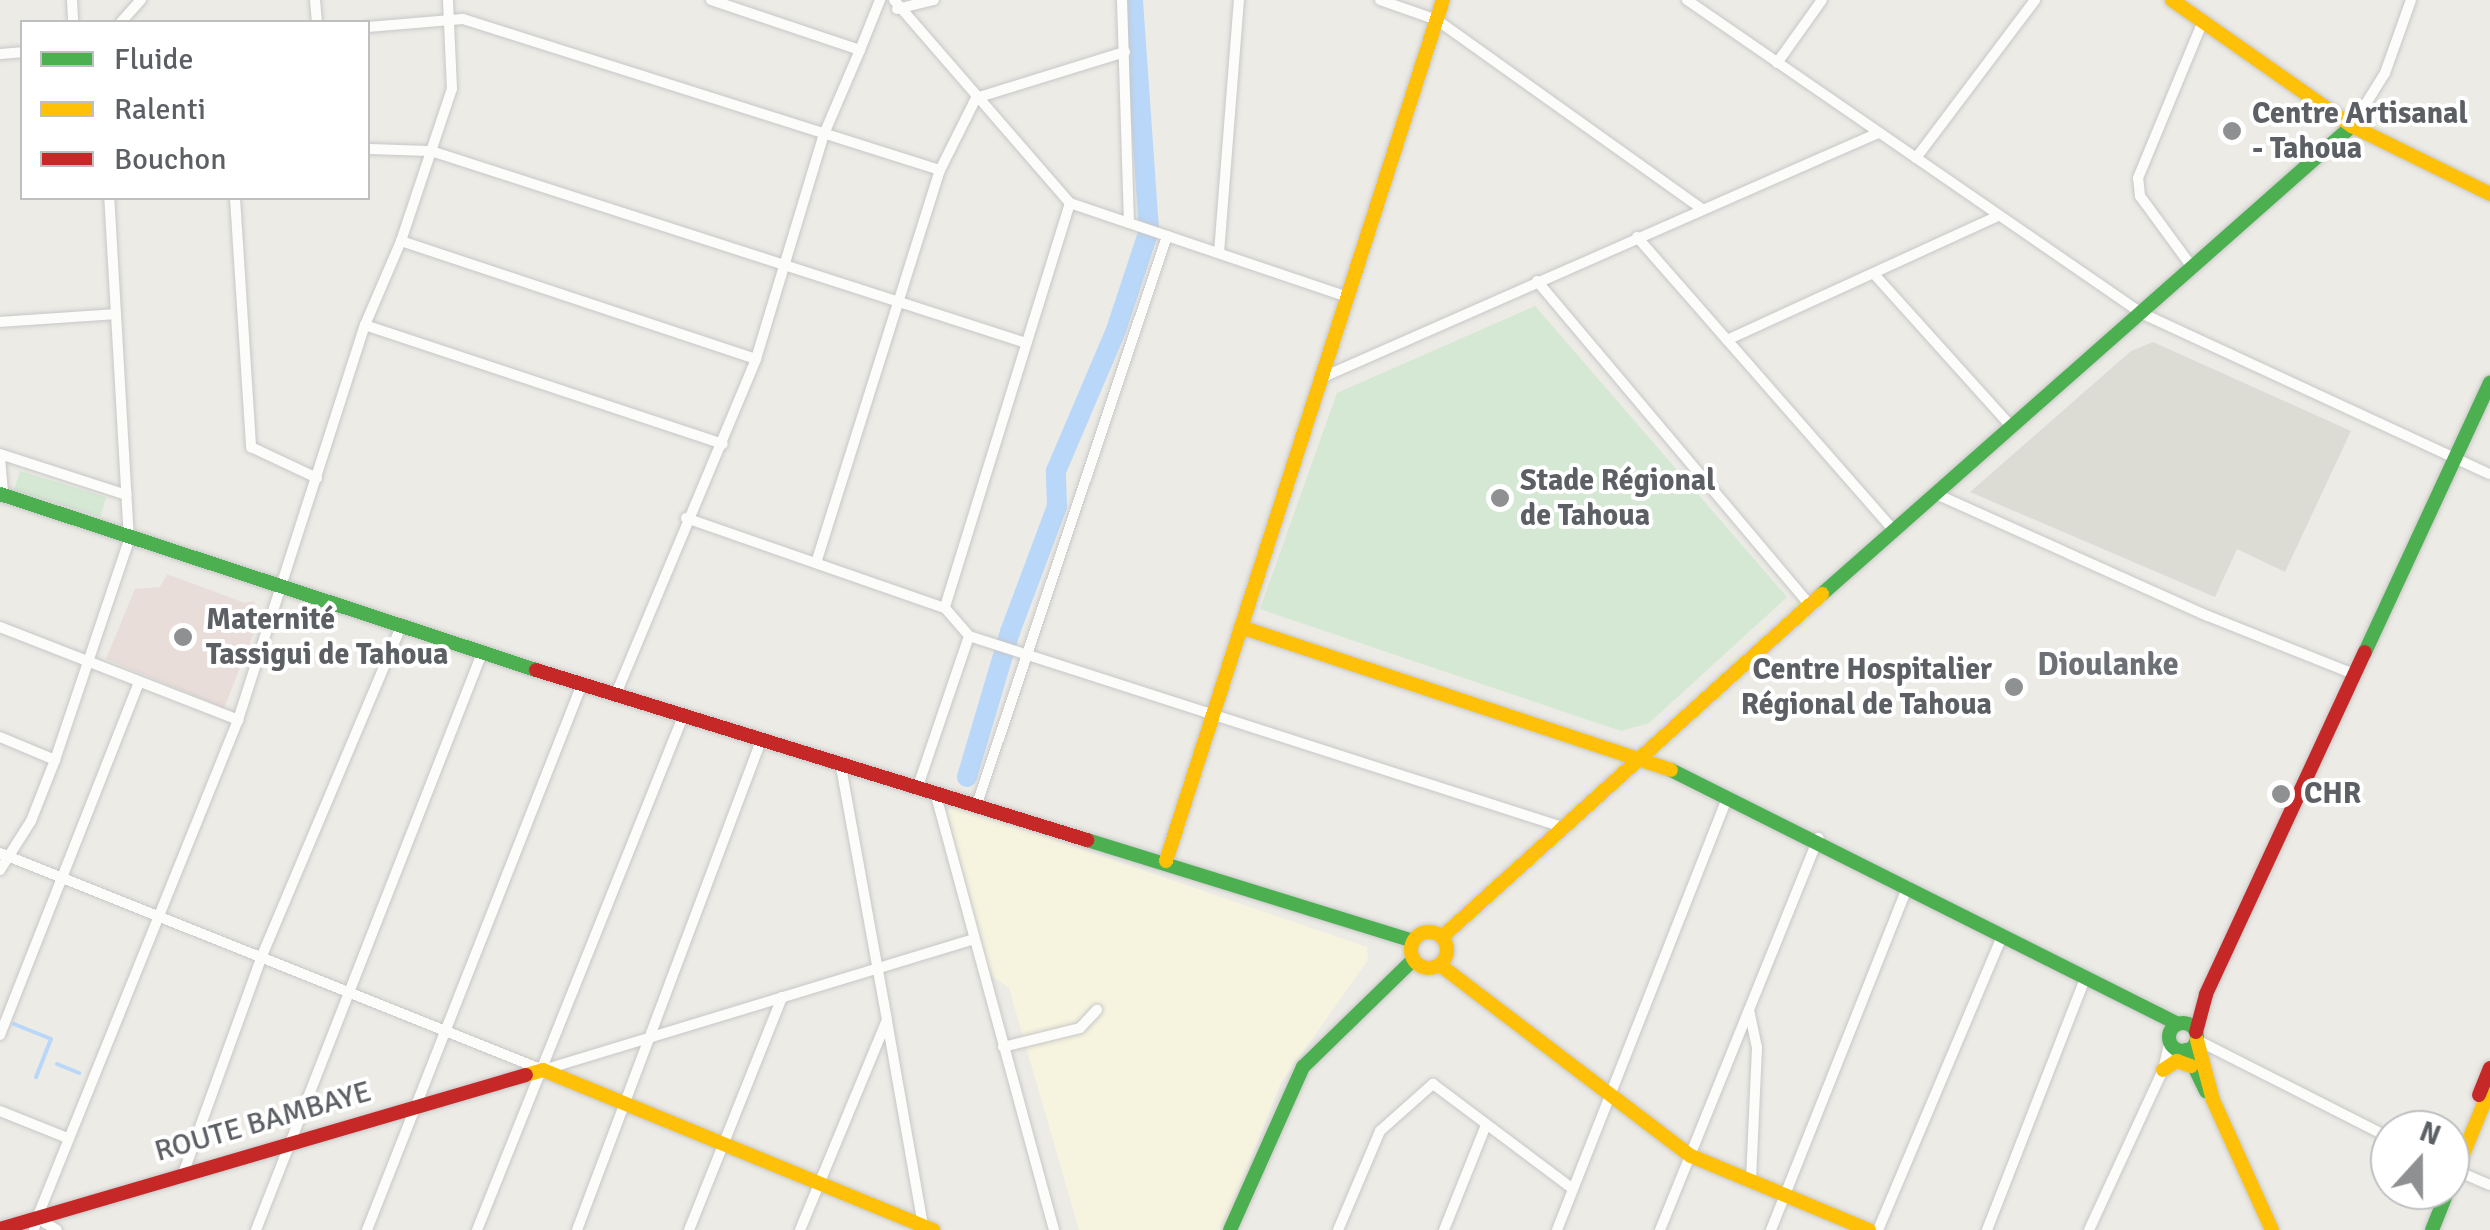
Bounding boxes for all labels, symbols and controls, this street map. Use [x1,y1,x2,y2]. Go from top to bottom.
legend [20,20,370,200]
text: Fluide [114,41,193,78]
text: Ralenti [114,91,206,128]
place label: Centre Artisanal - Tahoua [2252,96,2468,166]
marker: Centre Artisanal - Tahoua [2221,120,2243,142]
text: Bouchon [114,141,227,178]
place label: Stade Régional de Tahoua [1520,463,1716,534]
marker: Stade Régional de Tahoua [1489,487,1511,509]
place label: Maternité Tassigui de Tahoua [206,602,448,672]
marker: Maternité Tassigui de Tahoua [170,624,196,650]
district label: Dioulanke [2037,646,2179,684]
place label: Centre Hospitalier Régional de Tahoua [1741,652,1992,722]
marker: Centre Hospitalier Régional de Tahoua [2001,674,2027,700]
place label: CHR [2304,776,2361,812]
marker: CHR [2268,781,2294,807]
street label: ROUTE BAMBAYE [151,1074,375,1170]
north arrow [2370,1110,2470,1210]
text: N [2415,1114,2445,1153]

